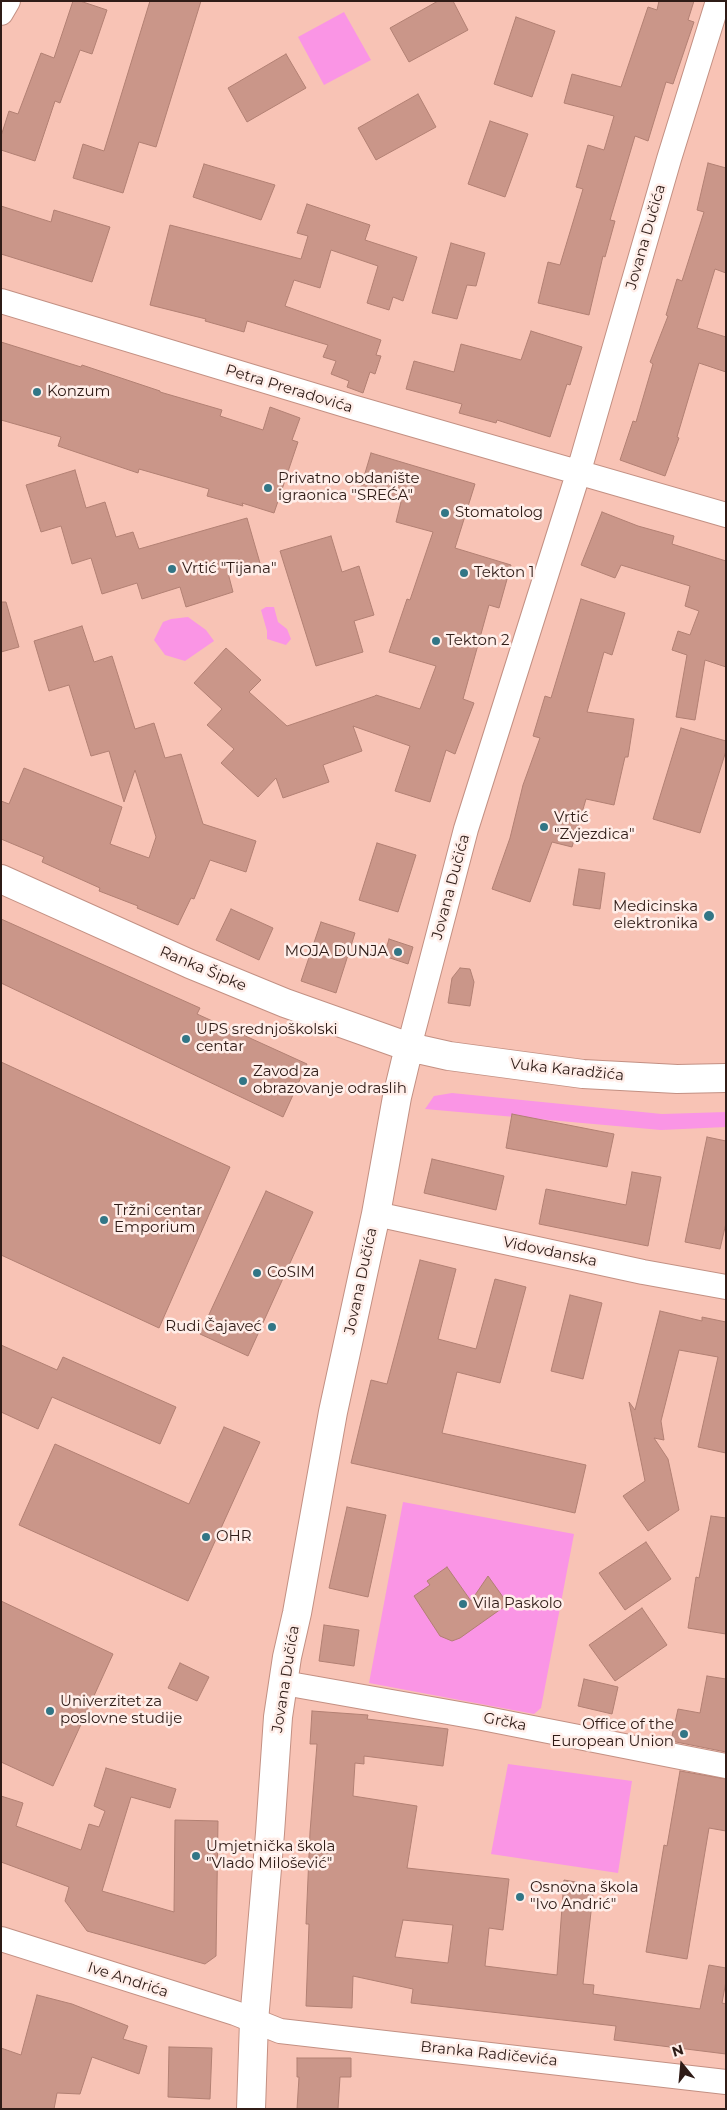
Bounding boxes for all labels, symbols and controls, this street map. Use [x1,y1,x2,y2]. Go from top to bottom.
street label: Jovana Dučića [622,182,670,292]
street label: Petra Preradovića [223,361,355,417]
place label: Konzum [47,383,111,401]
marker: Konzum [31,386,43,398]
place label: Privatno obdanište igraonica "SREĆA" [278,470,420,505]
marker: Privatno obdanište igraonica "SREĆA" [262,482,274,494]
place label: Stomatolog [455,504,543,522]
marker: Stomatolog [439,507,451,519]
place label: Vrtić "Tijana" [182,560,277,578]
marker: Vrtić "Tijana" [166,563,178,575]
place label: Tekton 1 [474,564,535,582]
marker: Tekton 1 [458,567,470,579]
place label: Tekton 2 [446,632,510,650]
marker: Tekton 2 [430,635,442,647]
place label: Vrtić "Zvjezdica" [554,809,635,844]
marker: Vrtić "Zvjezdica" [538,821,550,833]
street label: Jovana Dučića [428,832,474,942]
place label: Medicinska elektronika [613,898,698,933]
marker: Medicinska elektronika [702,909,716,923]
street label: Ranka Šipke [157,943,249,995]
place label: MOJA DUNJA [285,943,388,961]
marker: MOJA DUNJA [392,946,404,958]
place label: UPS srednjoškolski centar [196,1021,338,1056]
marker: UPS srednjoškolski centar [180,1033,192,1045]
street label: Vuka Karadžića [509,1055,625,1085]
place label: Zavod za obrazovanje odraslih [253,1063,407,1098]
marker: Zavod za obrazovanje odraslih [237,1075,249,1087]
place label: Tržni centar Emporium [114,1202,202,1237]
marker: Tržni centar Emporium [98,1214,110,1226]
street label: Jovana Dučića [341,1226,381,1336]
street label: Vidovdanska [501,1233,599,1271]
place label: CoSIM [267,1264,315,1282]
marker: CoSIM [251,1267,263,1279]
place label: Rudi Čajaveć [165,1318,262,1336]
marker: Rudi Čajaveć [266,1321,278,1333]
place label: OHR [216,1528,252,1546]
marker: OHR [200,1531,212,1543]
place label: Vila Paskolo [473,1595,562,1613]
marker: Vila Paskolo [457,1598,469,1610]
street label: Jovana Dučića [269,1624,303,1734]
place label: Univerzitet za poslovne studije [60,1693,182,1728]
marker: Univerzitet za poslovne studije [44,1705,56,1717]
street label: Grčka [482,1709,528,1735]
place label: Office of the European Union [551,1716,674,1751]
marker: Office of the European Union [678,1728,690,1740]
place label: Umjetnička škola "Vlado Milošević" [206,1838,335,1873]
marker: Umjetnička škola "Vlado Milošević" [190,1850,202,1862]
place label: Osnovna škola "Ivo Andrić" [530,1879,639,1914]
marker: Osnovna škola "Ivo Andrić" [514,1891,526,1903]
street label: Ive Andrića [85,1959,171,2001]
street label: Branka Radičevića [420,2038,558,2070]
north arrow [657,2040,707,2090]
text: N [670,2040,686,2061]

